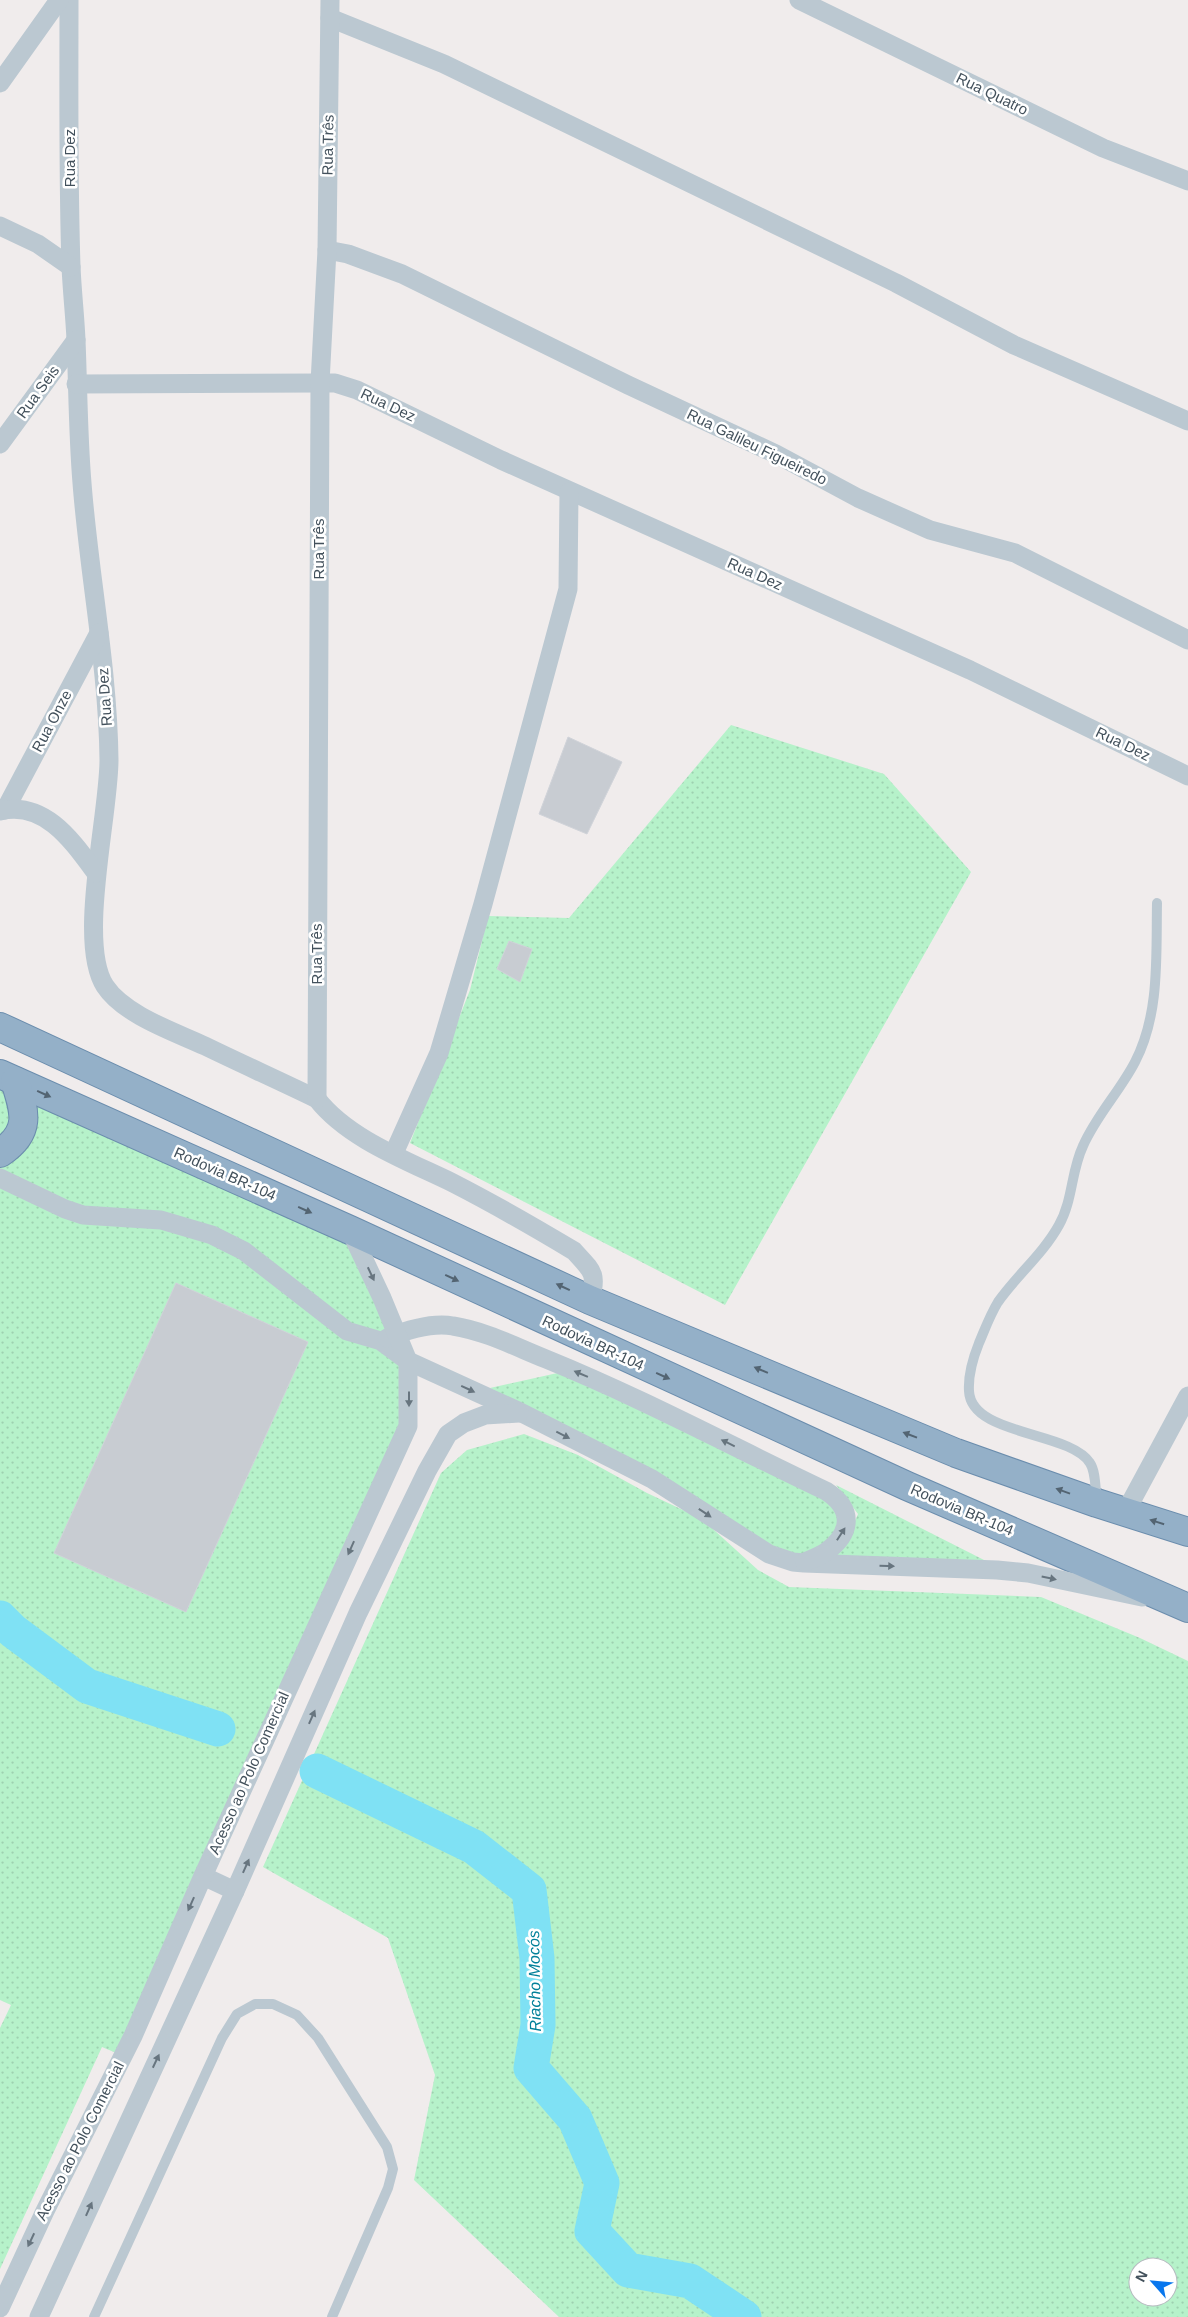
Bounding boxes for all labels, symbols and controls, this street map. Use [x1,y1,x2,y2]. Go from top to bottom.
street label: Rua Quatro [954,69,1031,118]
street label: Rua Três [318,114,337,176]
street label: Rua Dez [61,129,78,187]
street label: Rua Seis [13,362,62,421]
street label: Rua Dez [358,385,418,425]
street label: Rua Galileu Figueiredo [685,405,830,488]
street label: Rua Três [310,519,327,579]
street label: Rua Dez [725,554,785,593]
street label: Rua Dez [94,667,115,727]
street label: Rua Onze [28,687,75,755]
street label: Rua Dez [1093,723,1153,764]
street label: Rua Três [308,924,325,984]
one-way arrow [37,1090,51,1098]
street label: Rodovia BR-104 [171,1143,279,1204]
one-way arrow [298,1206,312,1214]
one-way arrow [367,1267,375,1281]
one-way arrow [445,1274,459,1282]
one-way arrow [556,1283,570,1291]
street label: Rodovia BR-104 [540,1312,647,1374]
one-way arrow [753,1366,768,1374]
one-way arrow [574,1369,588,1377]
one-way arrow [656,1372,670,1380]
one-way arrow [461,1385,475,1393]
one-way arrow [405,1391,413,1407]
one-way arrow [556,1431,570,1439]
one-way arrow [902,1431,917,1439]
one-way arrow [721,1439,736,1447]
street label: Rodovia BR-104 [908,1480,1016,1539]
one-way arrow [1055,1487,1070,1494]
one-way arrow [699,1508,712,1518]
one-way arrow [1149,1517,1164,1525]
one-way arrow [836,1527,846,1541]
one-way arrow [347,1541,355,1555]
one-way arrow [880,1562,896,1570]
one-way arrow [1042,1574,1057,1582]
street label: Acesso ao Polo Comercial [205,1689,292,1857]
one-way arrow [308,1710,316,1724]
one-way arrow [243,1859,251,1873]
one-way arrow [186,1897,194,1911]
water label: Riacho Mocós [525,1930,544,2032]
one-way arrow [153,2054,161,2068]
street label: Acesso ao Polo Comercial [32,2059,127,2223]
one-way arrow [85,2202,93,2216]
one-way arrow [27,2233,35,2247]
north arrow [1128,2257,1178,2307]
text: N [1132,2268,1151,2284]

